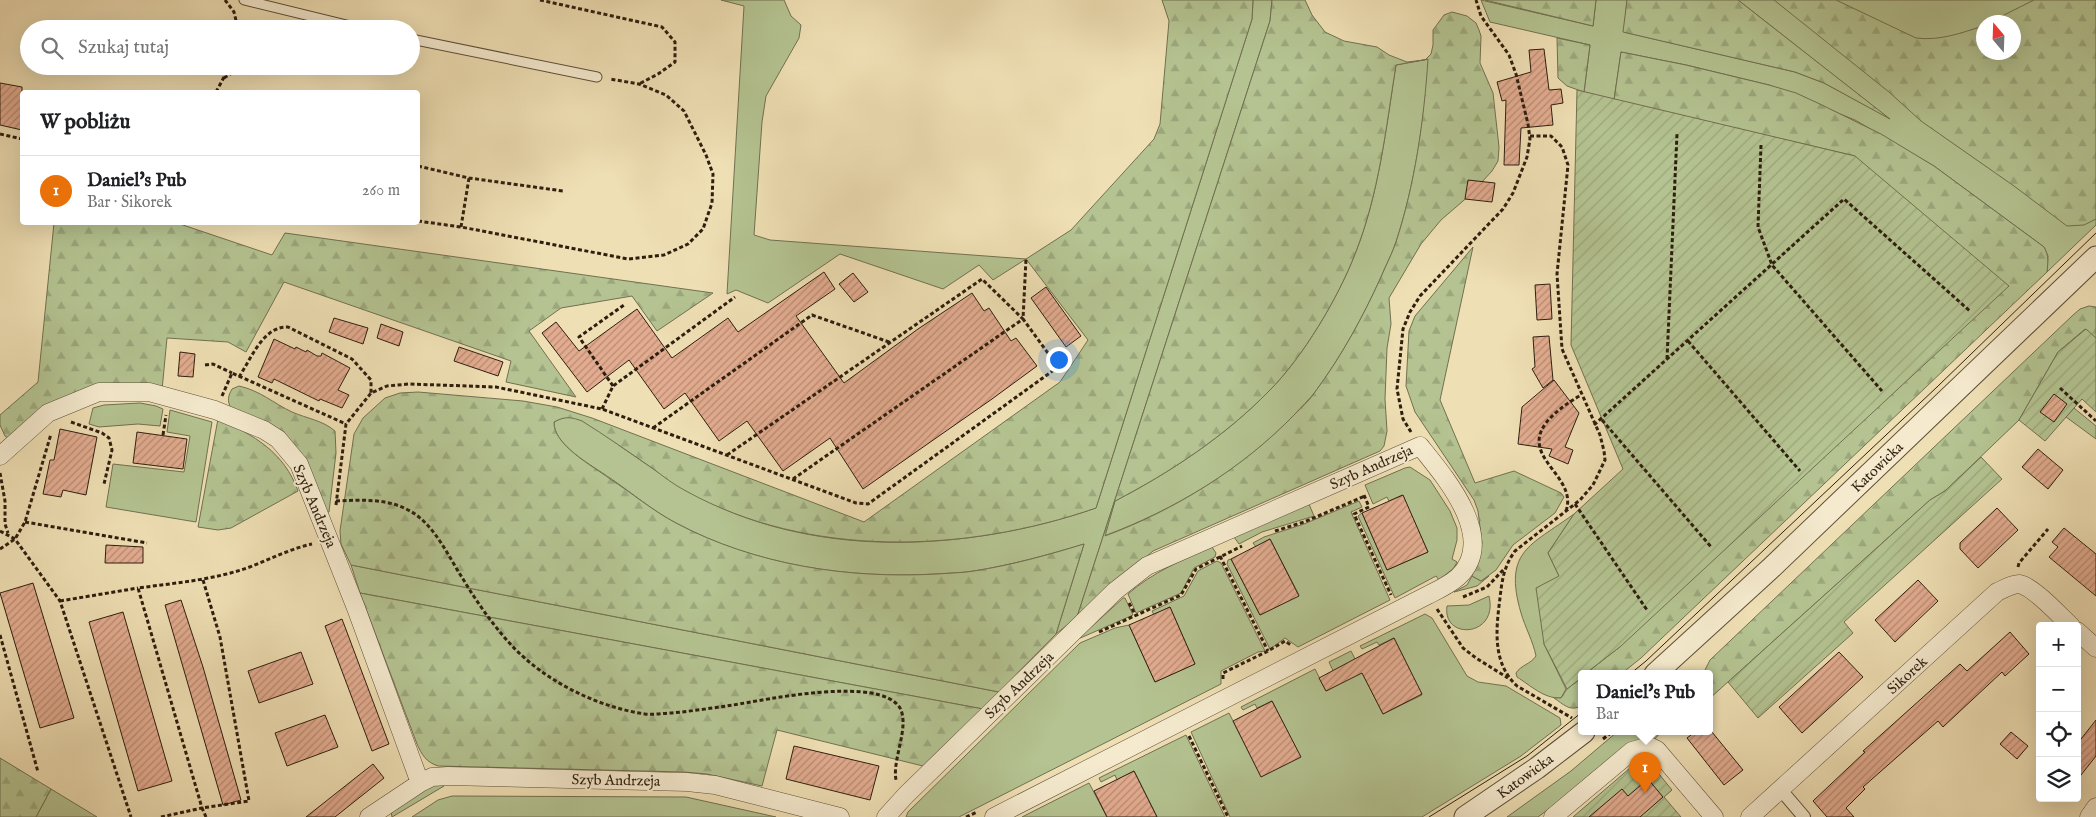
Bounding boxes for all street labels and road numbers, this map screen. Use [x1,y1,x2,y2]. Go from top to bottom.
street label: Katowicka [1847,438,1908,497]
street label: Szyb Andrzeja [1327,441,1416,494]
street label: Szyb Andrzeja [288,462,341,551]
street label: Szyb Andrzeja [981,647,1058,723]
street label: Sikorek [1883,652,1932,699]
street label: Katowicka [1493,749,1558,803]
street label: Szyb Andrzeja [571,770,661,791]

